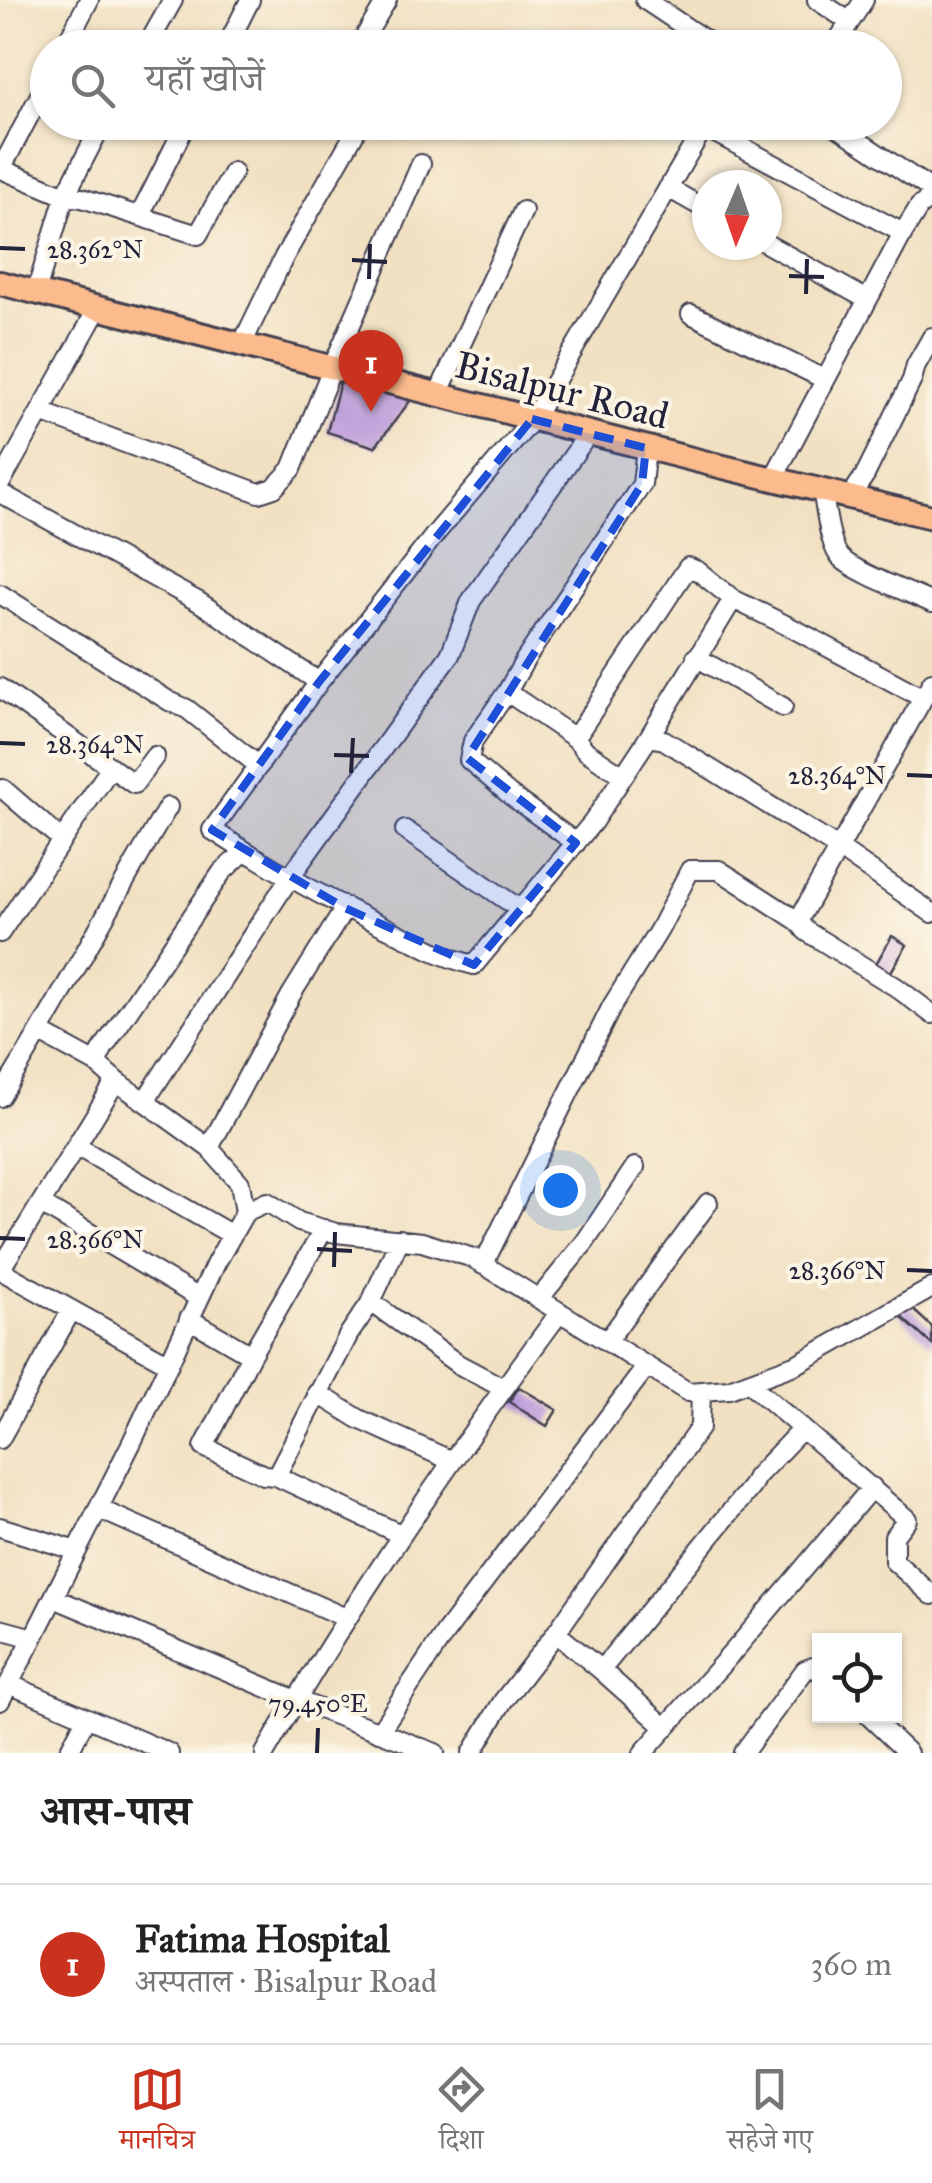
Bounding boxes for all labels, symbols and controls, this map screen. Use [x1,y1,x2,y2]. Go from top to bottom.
search box [30,30,902,140]
text: यहाँ खोजें [145,55,264,101]
icon: search [65,58,120,113]
north arrow [692,170,782,260]
text: 28.362°N [47,234,143,265]
pin: 1 [338,330,404,412]
street label: Bisalpur Road [451,341,673,439]
text: 28.364°N [46,729,144,760]
text: 28.364°N [788,760,886,791]
your location [535,1165,586,1216]
text: 28.366°N [47,1224,143,1255]
text: 28.366°N [789,1255,885,1286]
map controls [812,1633,902,1723]
button: locate [812,1633,902,1723]
text: 79.450°E [268,1688,368,1719]
text: आस-पास [40,1785,191,1837]
text: Fatima Hospital [135,1916,390,1962]
text: 1 [66,1945,79,1984]
text: 360 m [810,1945,892,1984]
text: अस्पताल · Bisalpur Road [135,1962,437,2001]
tab: मानचित्र [119,2062,195,2167]
tab: दिशा [434,2062,489,2167]
tab: सहेजे गए [727,2062,813,2167]

